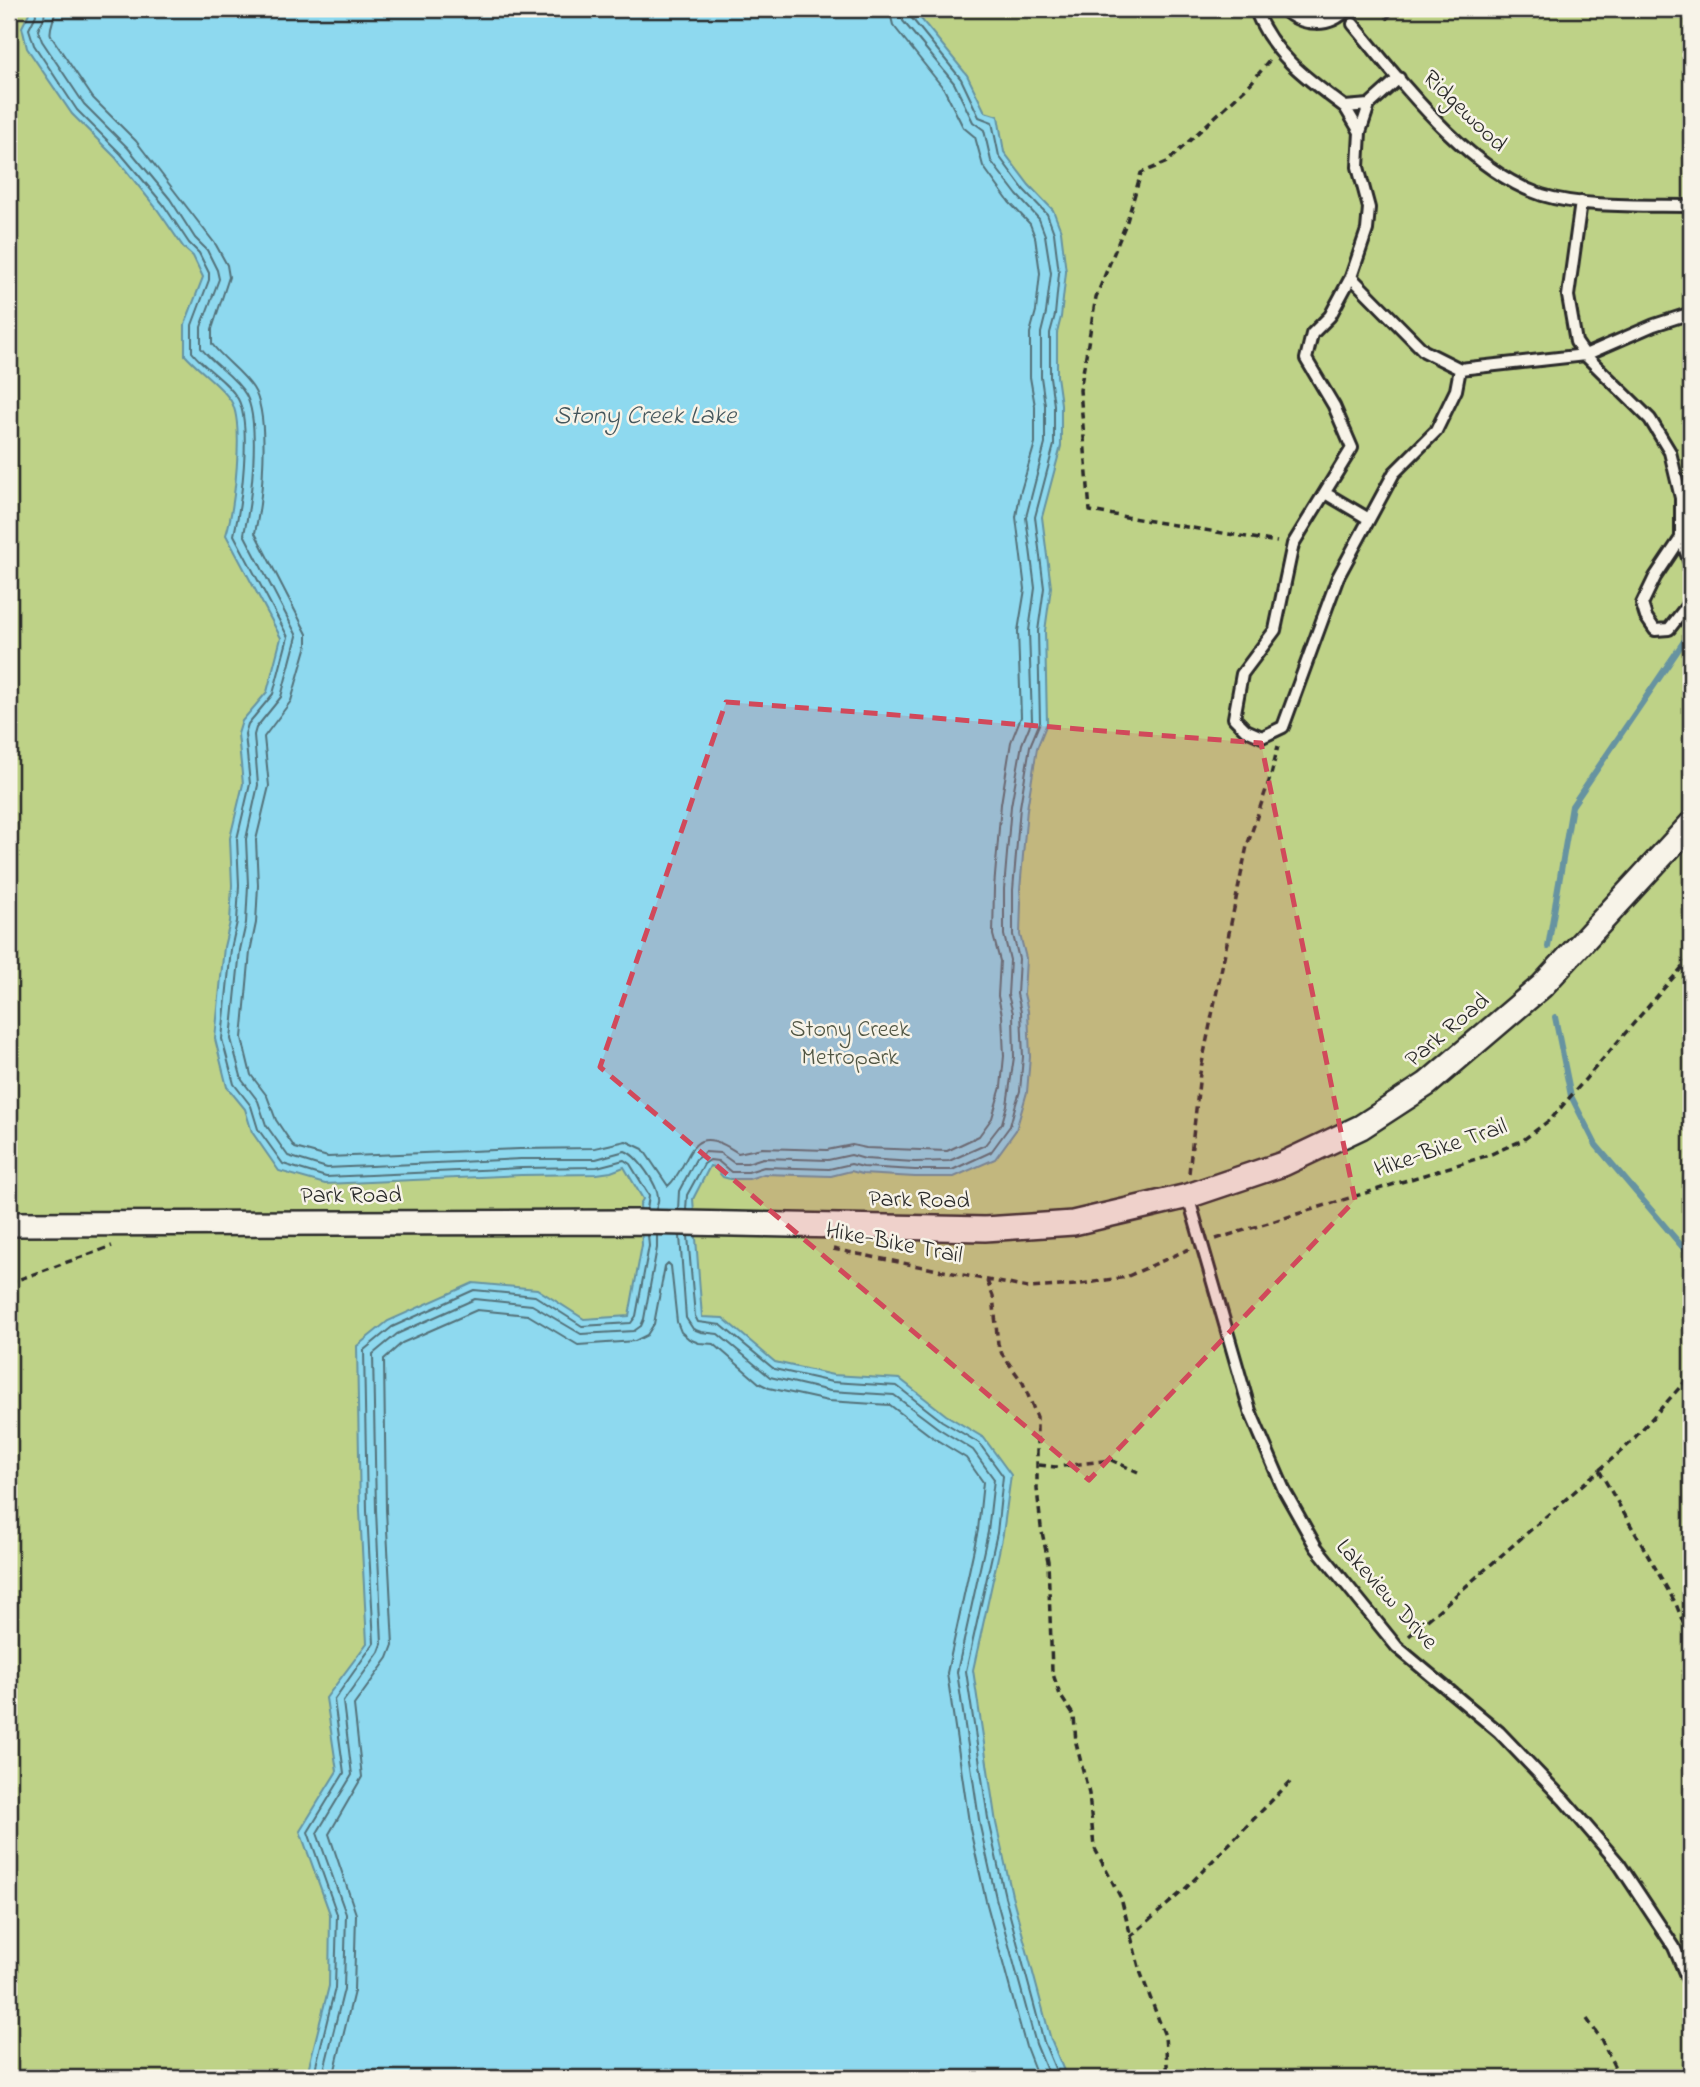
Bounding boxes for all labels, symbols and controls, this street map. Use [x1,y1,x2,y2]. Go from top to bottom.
street label: Ridgewood [1414,62,1515,162]
water label: Stony Creek Lake [554,398,738,436]
street label: Park Road [1398,985,1499,1077]
park label: Stony Creek Metropark [790,1013,910,1076]
street label: Hike-Bike Trail [1370,1110,1512,1188]
street label: Park Road [300,1179,402,1214]
street label: Park Road [868,1183,971,1219]
street label: Hike-Bike Trail [823,1214,965,1274]
street label: Lakeview Drive [1326,1532,1446,1659]

